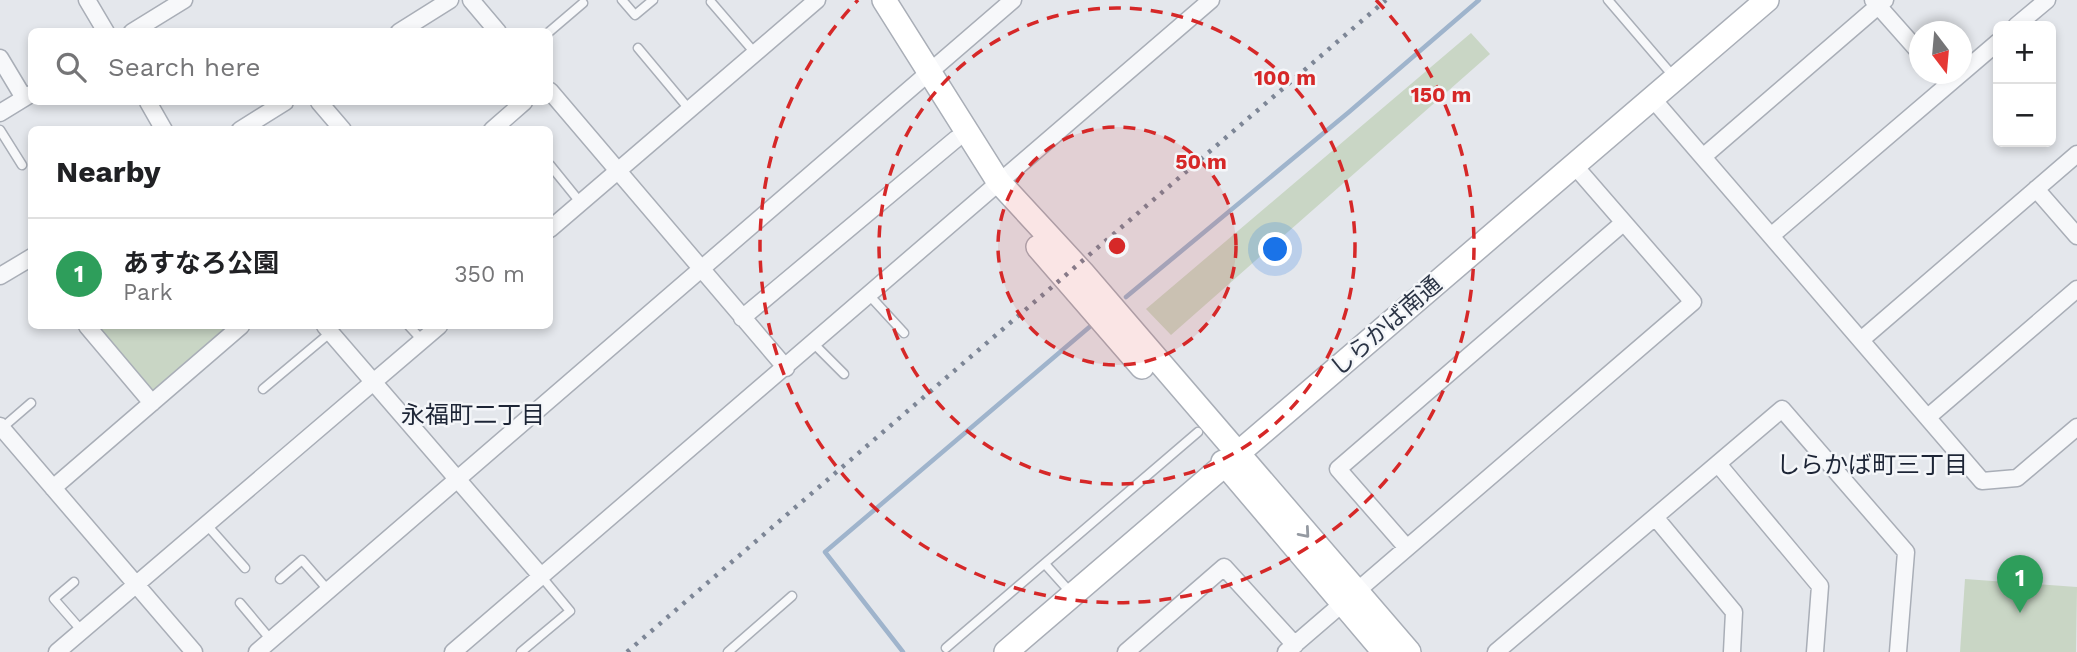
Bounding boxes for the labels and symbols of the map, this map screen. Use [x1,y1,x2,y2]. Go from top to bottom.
north arrow [1909,21,1972,84]
text: 100 m [1254,65,1316,90]
text: 150 m [1411,82,1471,107]
text: 50 m [1175,149,1227,174]
your location [1258,232,1292,266]
centre of rings [1105,234,1129,258]
street label: しらかば南通 [1325,271,1447,381]
district label: 永福町二丁目 [401,401,545,429]
district label: しらかば町三丁目 [1776,451,1968,479]
one-way arrow [1297,524,1309,537]
pin: 1 [1997,555,2043,613]

